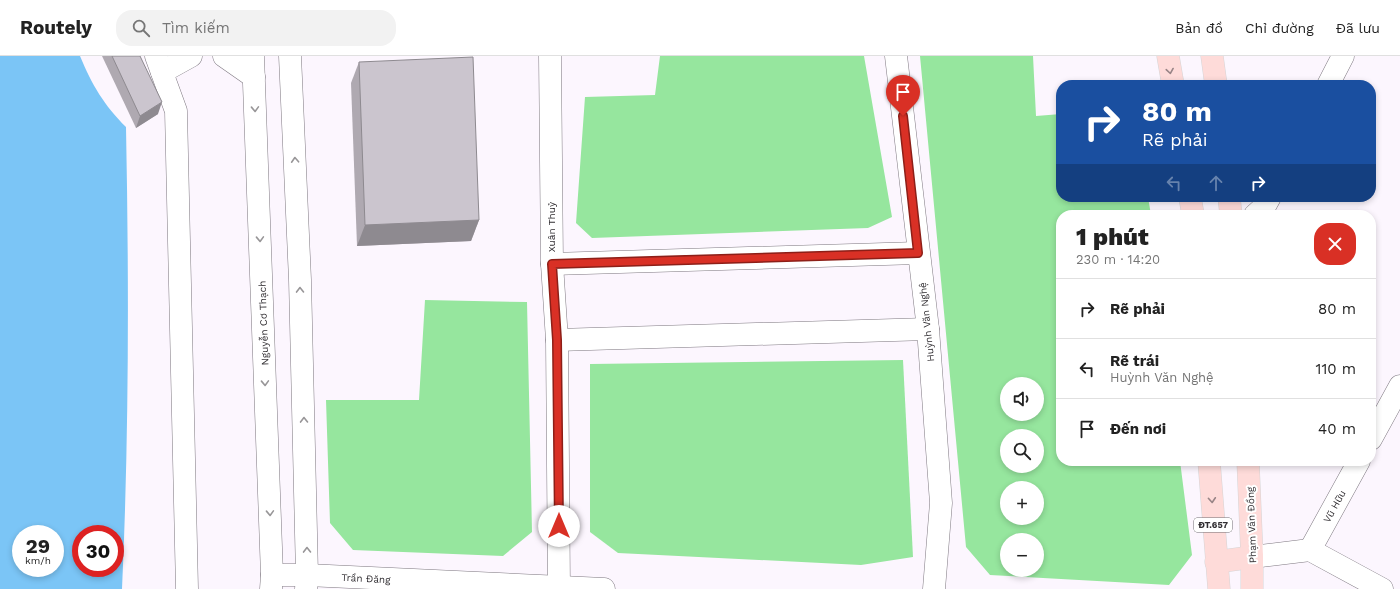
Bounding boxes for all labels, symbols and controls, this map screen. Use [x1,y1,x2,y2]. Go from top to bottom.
search box [116,10,396,46]
text: Routely [20,16,92,39]
icon: search [130,17,152,39]
text: Tìm kiếm [162,19,230,37]
text: Bản đồ [1175,20,1223,36]
text: Chỉ đường [1245,20,1314,36]
text: Đã lưu [1336,20,1380,36]
one-way arrow [1165,67,1174,74]
pin [886,75,920,116]
icon: arrive [892,81,914,103]
text: 80 m [1142,95,1212,128]
icon: right [1076,96,1128,148]
one-way arrow [251,106,259,112]
text: Rẽ phải [1142,129,1208,150]
one-way arrow [290,157,299,163]
icon: left [1163,172,1185,194]
icon: ahead [1205,172,1227,194]
icon: right [1247,172,1269,194]
street label: Xuân Thuỷ [546,201,557,252]
text: 1 phút [1076,223,1149,251]
button: close [1314,223,1356,265]
one-way arrow [256,236,264,242]
text: 230 m · 14:20 [1076,252,1160,267]
street label: Nguyễn Cơ Thạch [257,280,270,366]
street label: Huỳnh Văn Nghệ [917,282,936,362]
one-way arrow [296,287,305,293]
icon: right [1076,298,1098,320]
text: Rẽ phải [1110,300,1165,318]
text: 80 m [1318,300,1356,318]
text: Rẽ trái [1110,352,1159,370]
icon: left [1076,358,1098,380]
text: 110 m [1316,360,1356,378]
text: Huỳnh Văn Nghệ [1110,370,1214,385]
map controls [1000,377,1044,577]
button: sound [1000,377,1044,421]
one-way arrow [261,380,269,386]
one-way arrow [299,417,308,423]
icon: arrive [1076,418,1098,440]
text: Đến nơi [1110,420,1166,438]
text: 40 m [1318,420,1356,438]
button: search [1000,429,1044,473]
button: + [1000,481,1044,525]
street label: Phạm Văn Đồng [1245,486,1258,563]
street label: Vũ Hữu [1321,488,1348,524]
one-way arrow [1207,497,1216,503]
position arrow [538,505,580,547]
one-way arrow [266,510,274,516]
road number: ĐT.657 [1194,518,1232,532]
speed limit sign: 30 [72,525,124,577]
button: − [1000,533,1044,577]
text: 29 [26,534,50,558]
one-way arrow [303,547,311,553]
text: km/h [25,555,51,566]
street label: Trần Đăng [341,572,391,585]

